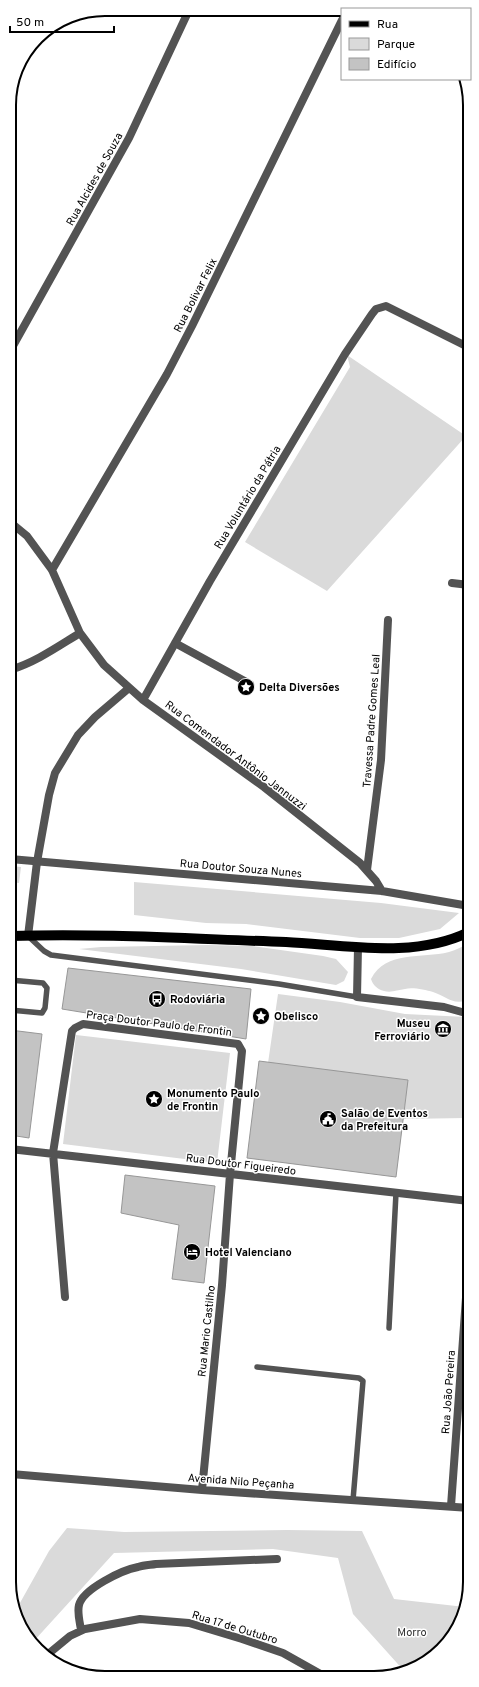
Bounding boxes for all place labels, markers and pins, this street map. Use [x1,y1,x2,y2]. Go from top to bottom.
place icon: Delta Diversões [236,677,256,697]
place label: Delta Diversões [259,681,340,695]
bus stop icon: Rodoviária [147,989,167,1009]
place label: Rodoviária [170,993,225,1007]
place icon: Obelisco [251,1006,271,1026]
place label: Obelisco [274,1010,318,1024]
place label: Museu Ferroviário [374,1017,430,1044]
museum icon: Museu Ferroviário [433,1019,453,1039]
place label: Monumento Paulo de Frontin [167,1087,259,1114]
place icon: Monumento Paulo de Frontin [144,1089,164,1109]
place label: Salão de Eventos da Prefeitura [341,1107,428,1134]
public building icon: Salão de Eventos da Prefeitura [318,1109,338,1129]
hotel icon: Hotel Valenciano [182,1242,202,1262]
place label: Hotel Valenciano [205,1246,292,1260]

